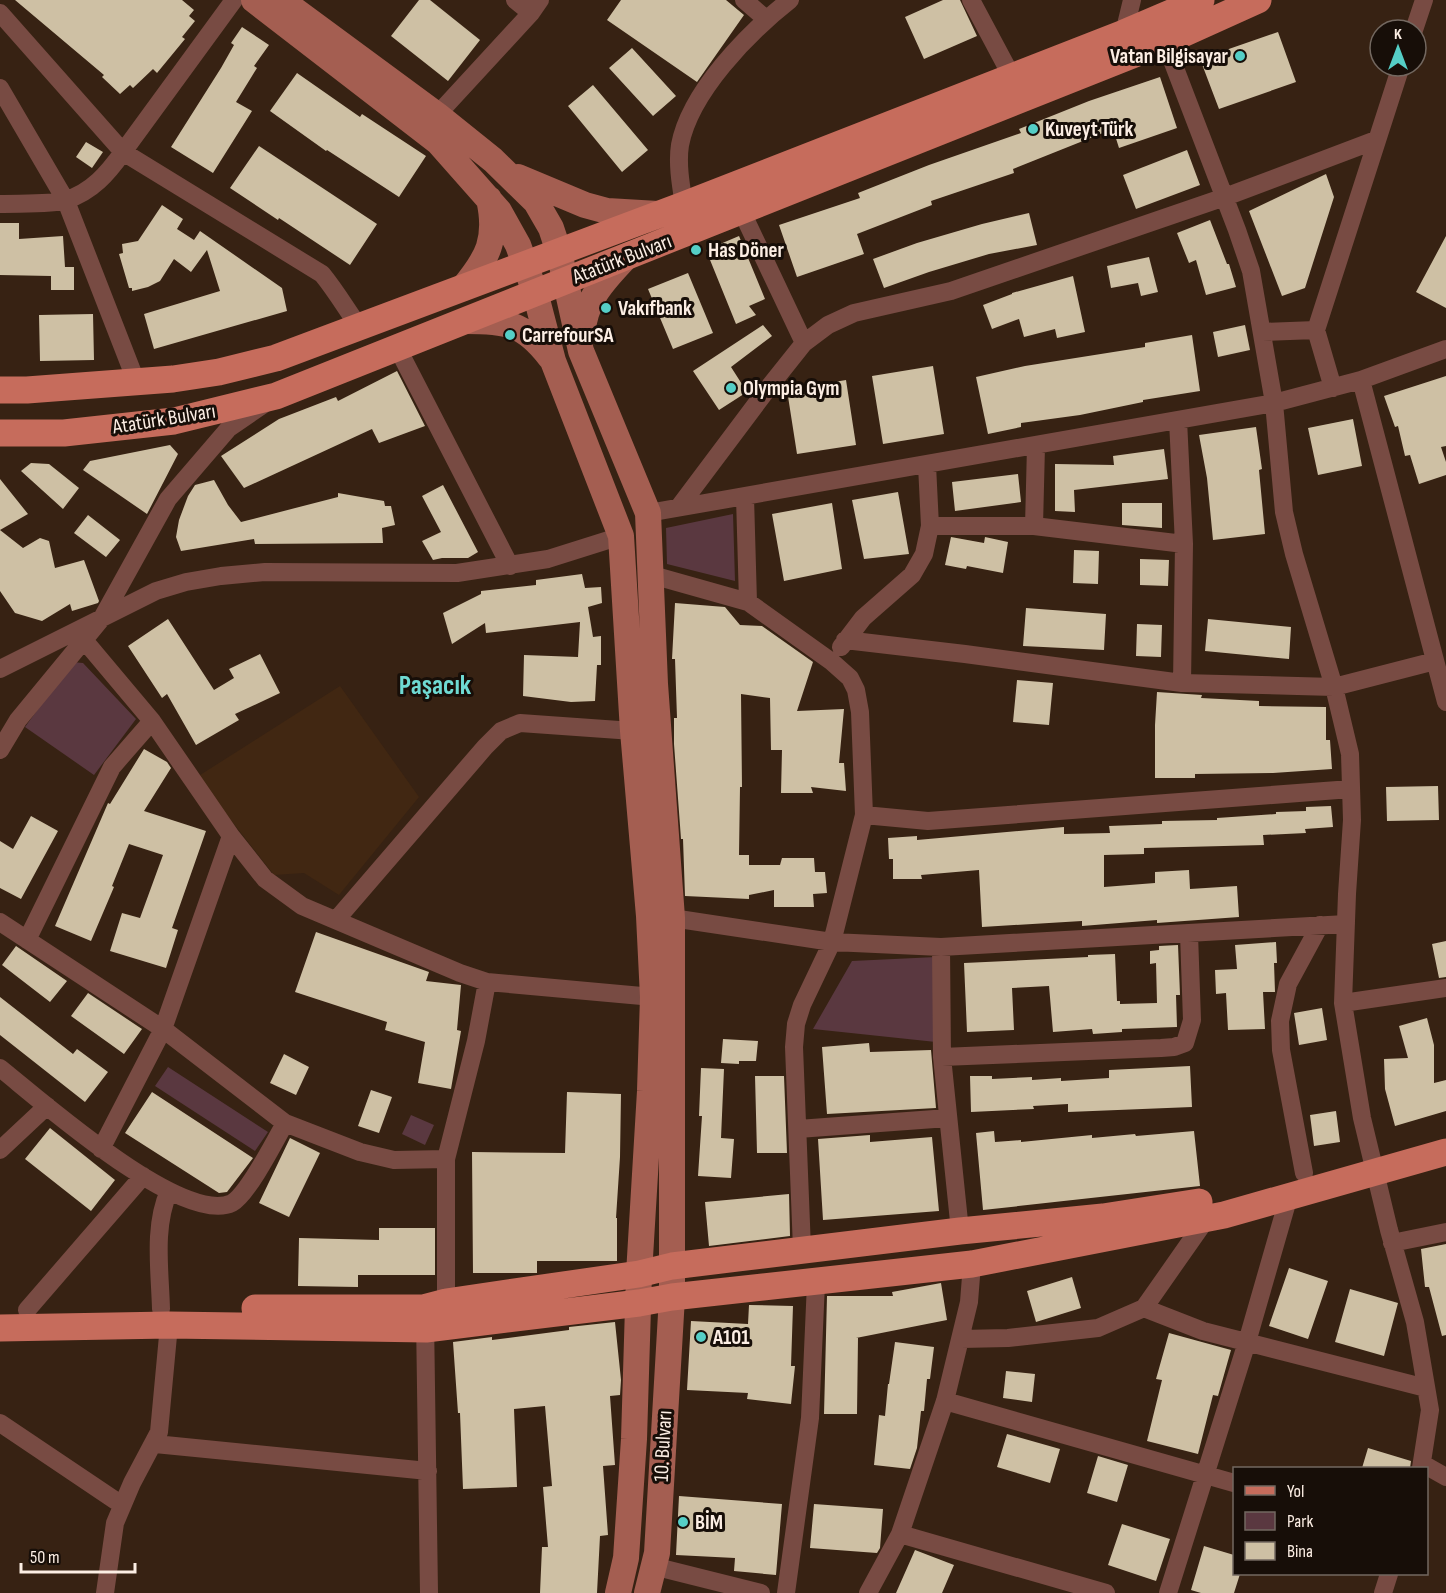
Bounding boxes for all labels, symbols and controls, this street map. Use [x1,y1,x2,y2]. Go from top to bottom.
north arrow [1368,18,1428,78]
text: K [1394,25,1402,44]
place label: Vatan Bilgisayar [1110,44,1229,69]
marker: Vatan Bilgisayar [1233,49,1247,63]
place label: Kuveyt Türk [1045,117,1134,142]
marker: Kuveyt Türk [1026,122,1040,136]
street label: Atatürk Bulvarı [568,229,675,290]
place label: Has Döner [708,238,784,263]
marker: Has Döner [689,243,703,257]
place label: Vakıfbank [618,296,692,321]
marker: Vakıfbank [599,301,613,315]
place label: CarrefourSA [522,323,614,348]
marker: CarrefourSA [503,328,517,342]
place label: Olympia Gym [743,376,840,401]
marker: Olympia Gym [724,381,738,395]
street label: Atatürk Bulvarı [110,399,217,440]
district label: Paşacık [399,670,472,702]
place label: A101 [712,1325,749,1350]
marker: A101 [694,1330,708,1344]
street label: 10. Bulvarı [649,1410,677,1482]
legend [1233,1467,1428,1575]
text: Yol [1287,1481,1304,1502]
place label: BİM [695,1510,723,1535]
text: Park [1287,1511,1313,1532]
marker: BİM [676,1515,690,1529]
scale bar [21,1536,135,1574]
text: Bina [1287,1541,1313,1562]
text: 50 m [30,1547,60,1568]

